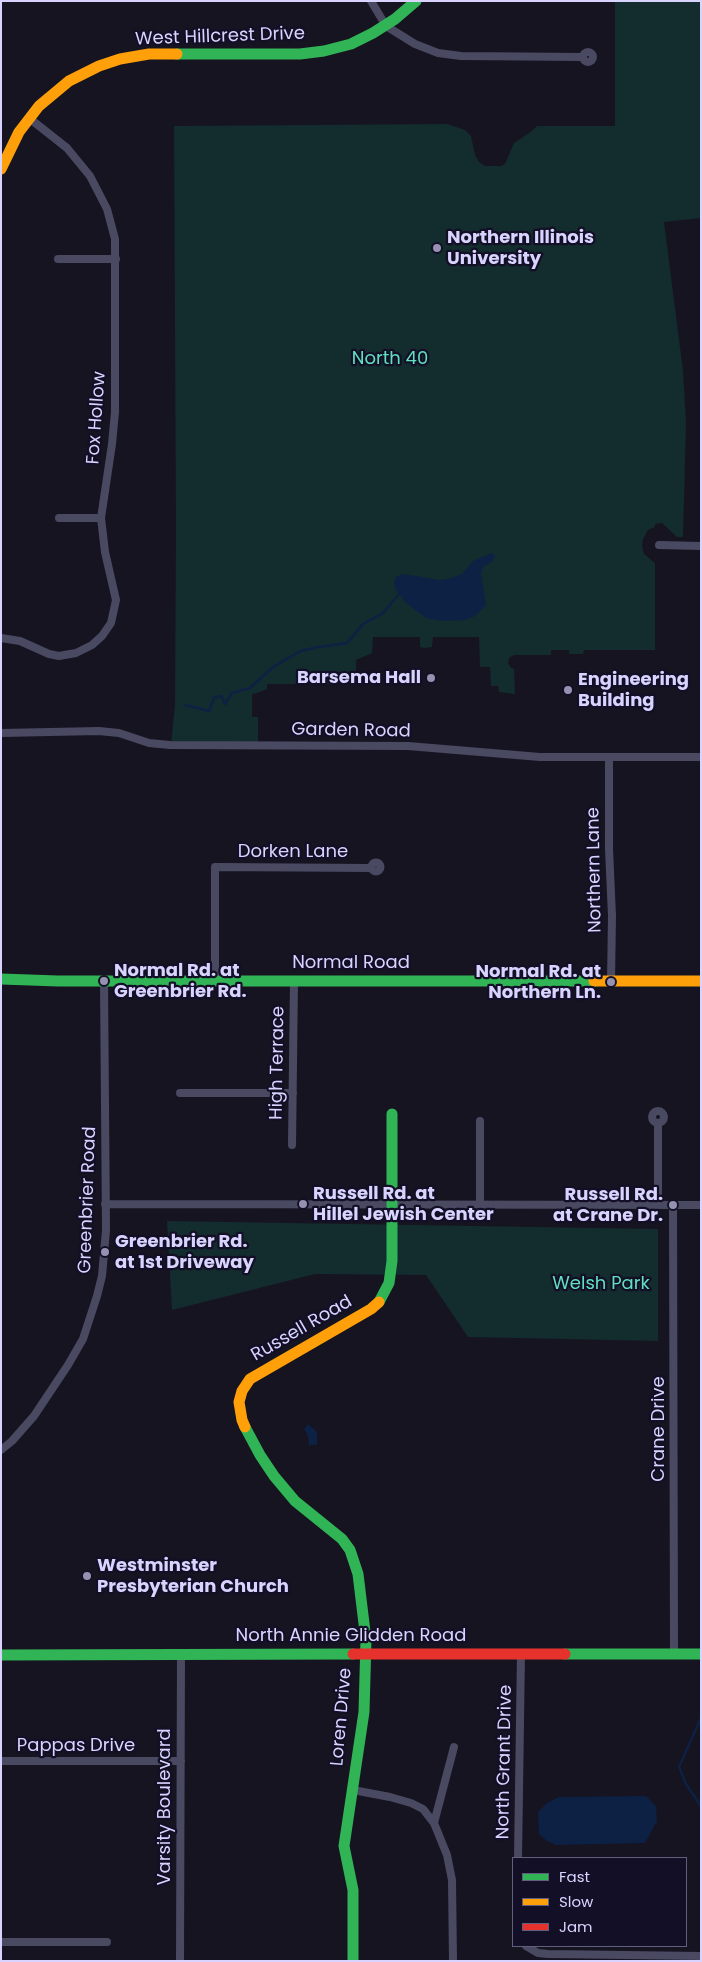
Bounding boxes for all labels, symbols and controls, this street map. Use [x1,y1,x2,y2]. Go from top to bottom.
street label: West Hillcrest Drive [135,23,305,51]
place label: Northern Illinois University [447,227,594,270]
marker: Northern Illinois University [431,242,443,254]
park label: North 40 [352,348,428,370]
street label: Fox Hollow [83,371,111,465]
place label: Barsema Hall [297,667,421,689]
place label: Engineering Building [578,669,689,712]
marker: Barsema Hall [425,672,437,684]
marker: Engineering Building [562,684,574,696]
street label: Garden Road [291,719,411,743]
street label: Northern Lane [583,807,607,933]
street label: Dorken Lane [238,841,348,863]
street label: Normal Road [292,952,410,974]
place label: Normal Rd. at Greenbrier Rd. [114,960,247,1002]
place label: Normal Rd. at Northern Ln. [476,961,601,1004]
marker: Normal Rd. at Greenbrier Rd. [98,975,110,987]
marker: Normal Rd. at Northern Ln. [605,976,617,988]
street label: High Terrace [266,1006,290,1120]
street label: Greenbrier Road [75,1126,101,1274]
place label: Russell Rd. at Hillel Jewish Center [313,1183,494,1226]
place label: Russell Rd. at Crane Dr. [553,1184,663,1226]
marker: Russell Rd. at Hillel Jewish Center [297,1198,309,1210]
marker: Russell Rd. at Crane Dr. [667,1199,679,1211]
place label: Greenbrier Rd. at 1st Driveway [115,1231,254,1274]
marker: Greenbrier Rd. at 1st Driveway [99,1246,111,1258]
park label: Welsh Park [552,1273,650,1295]
street label: Russell Road [248,1291,356,1367]
street label: Crane Drive [648,1376,670,1482]
place label: Westminster Presbyterian Church [97,1555,289,1598]
marker: Westminster Presbyterian Church [81,1570,93,1582]
street label: North Annie Glidden Road [236,1625,466,1647]
street label: Loren Drive [327,1667,357,1767]
street label: North Grant Drive [493,1684,517,1840]
street label: Varsity Boulevard [154,1728,176,1886]
street label: Pappas Drive [17,1735,135,1757]
legend [512,1857,687,1947]
text: Fast [559,1866,590,1887]
text: Slow [559,1891,593,1912]
text: Jam [559,1916,593,1937]

